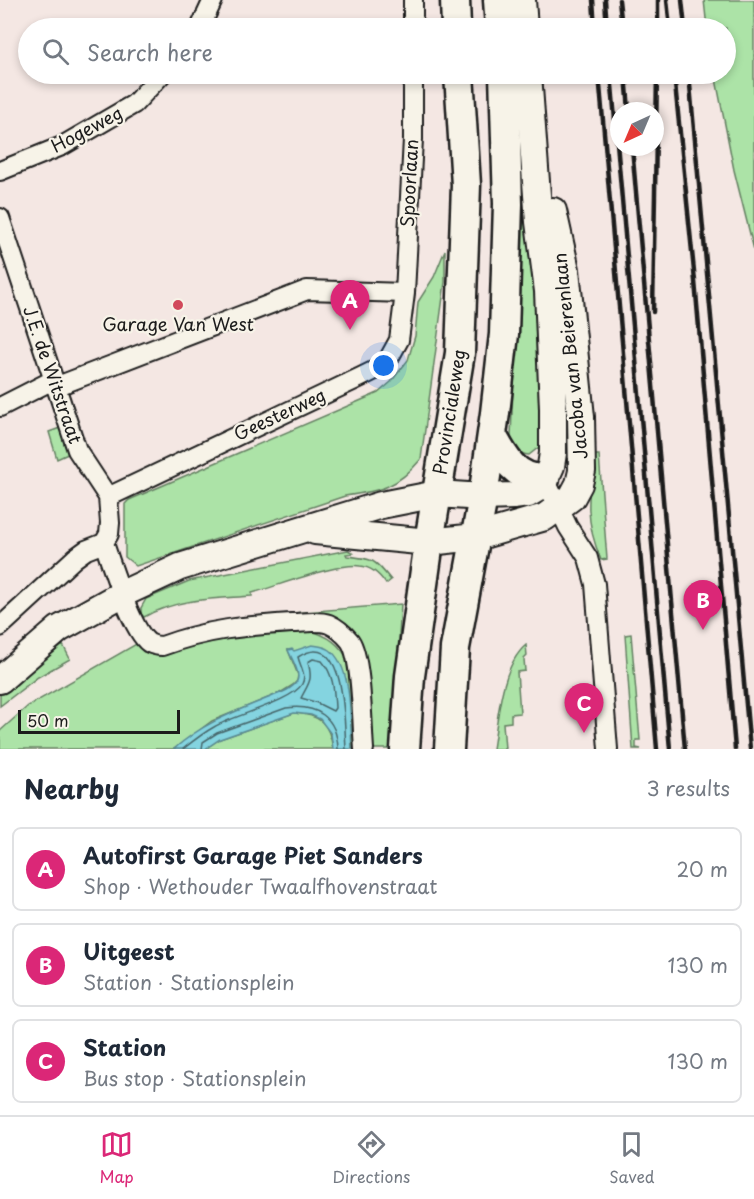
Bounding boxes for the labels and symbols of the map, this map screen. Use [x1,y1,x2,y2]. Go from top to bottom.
street label: Hogeweg [46,99,127,159]
north arrow [610,102,664,156]
street label: Spoorlaan [393,138,424,228]
street label: Jacoba van Beierenlaan [545,252,594,461]
pin: A [330,280,370,330]
marker: Garage Van West [171,298,185,312]
street label: J.E. de Witstraat [17,302,90,447]
place label: Garage Van West [102,310,254,337]
street label: Provincialeweg [425,347,472,477]
your location [369,351,398,380]
street label: Geesterweg [229,381,330,447]
pin: B [684,580,722,630]
pin: C [564,684,604,733]
scale bar [18,707,180,734]

